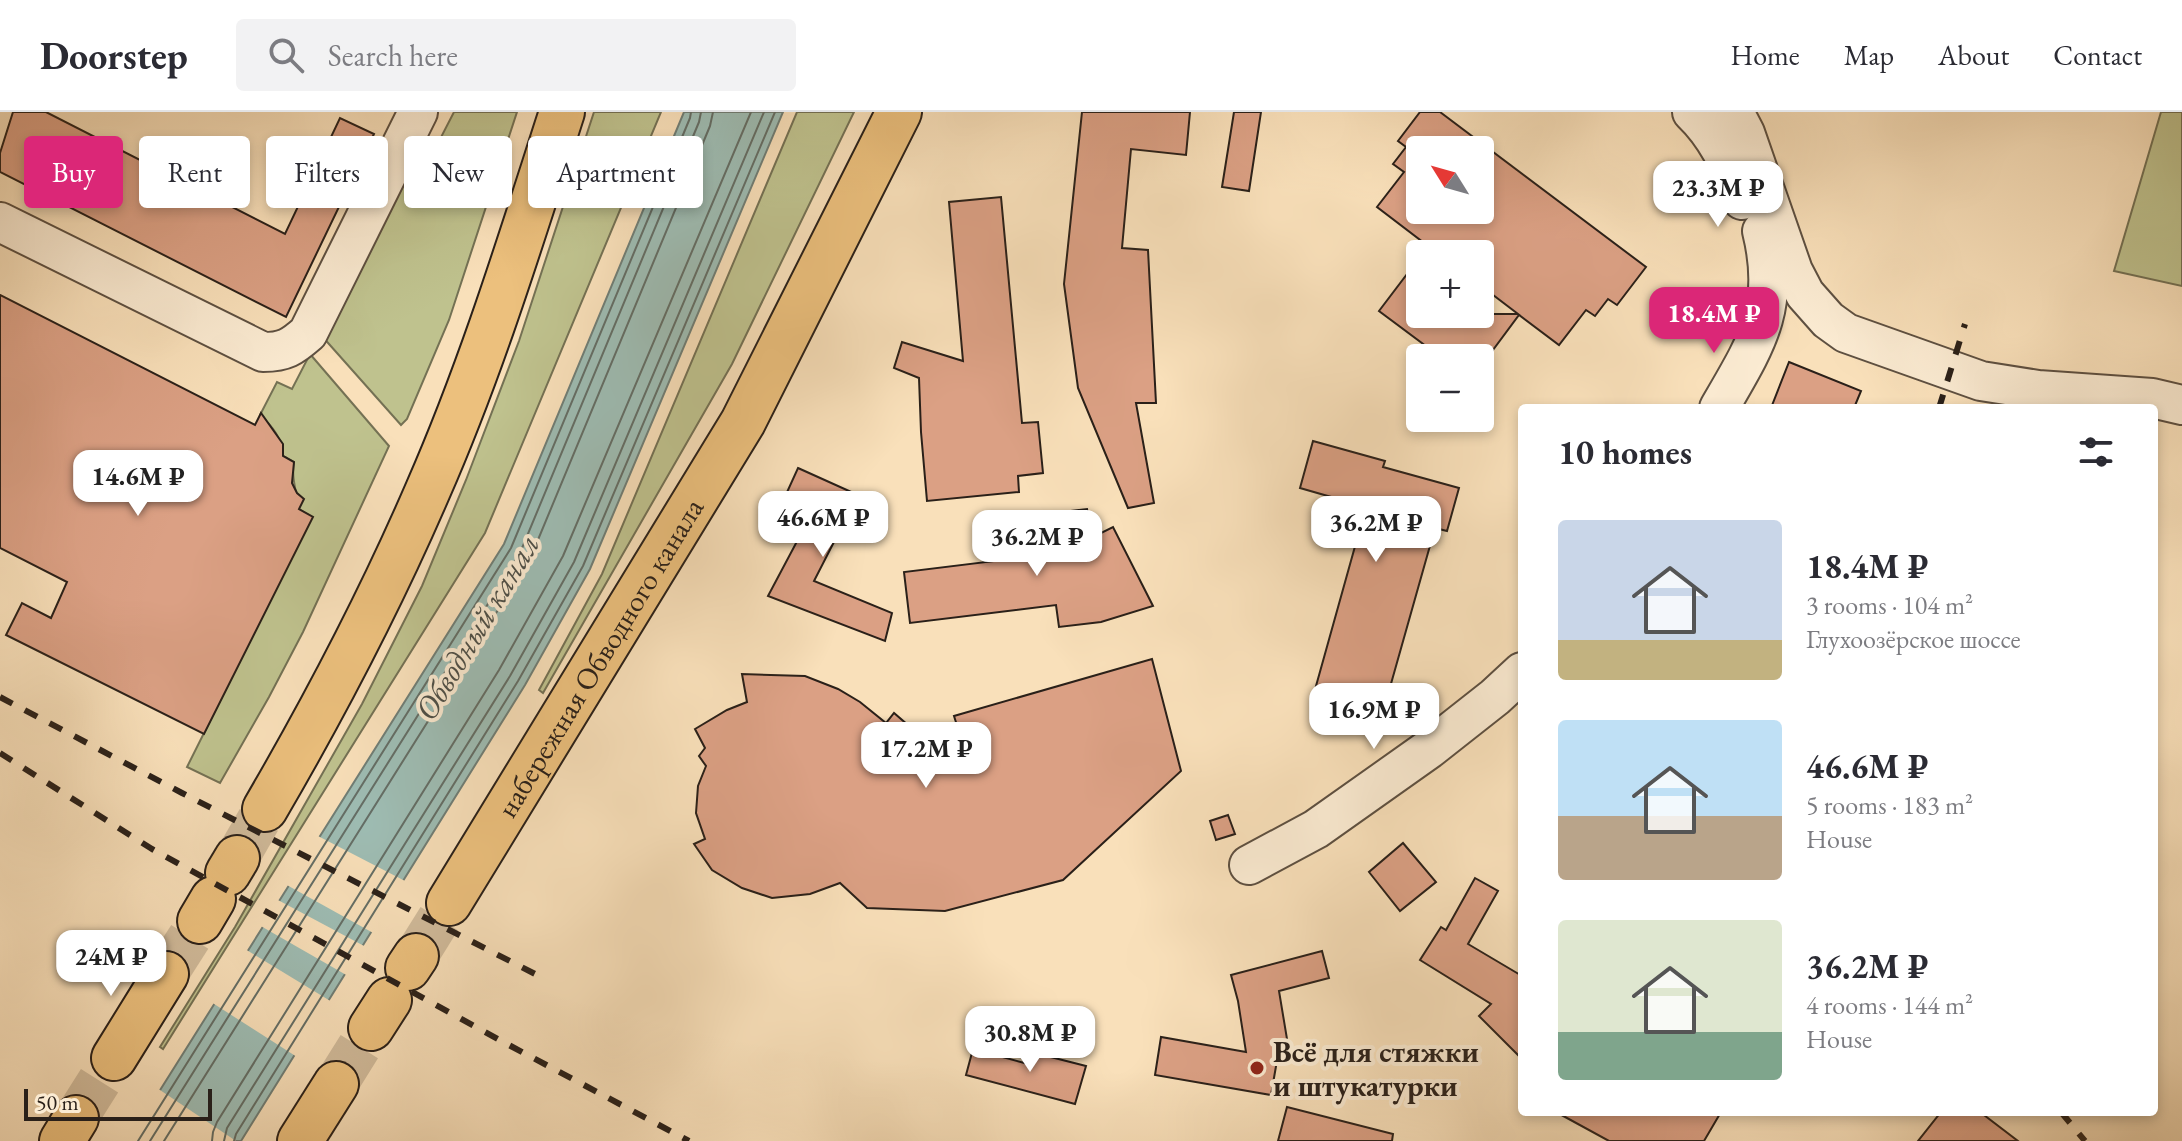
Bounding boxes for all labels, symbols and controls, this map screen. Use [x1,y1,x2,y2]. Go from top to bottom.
search box [236,19,796,91]
text: Doorstep [40,31,188,80]
icon: search [264,33,308,77]
text: Search here [328,36,458,75]
text: Home [1730,37,1800,73]
text: Map [1844,37,1894,73]
text: About [1938,37,2009,73]
text: Contact [2053,37,2142,73]
chip: Buy [24,136,123,208]
chip: Rent [139,136,250,208]
chip: Filters [266,136,388,208]
chip: New [404,136,512,208]
chip: Apartment [528,136,703,208]
north arrow [1406,136,1494,224]
map controls [1406,136,1494,432]
pin: 23.3M ₽ [1644,161,1792,229]
text: 23.3M ₽ [1671,170,1765,204]
button: + [1406,240,1494,328]
pin: 18.4M ₽ [1640,287,1788,355]
text: 18.4M ₽ [1667,296,1761,330]
button: − [1406,344,1494,432]
text: 10 homes [1558,430,1692,474]
icon: filters [2074,430,2118,474]
pin: 14.6M ₽ [64,450,212,518]
text: 14.6M ₽ [91,459,185,493]
street label: набережная Обводного канала [487,490,712,824]
pin: 46.6M ₽ [749,491,897,559]
pin: 36.2M ₽ [1302,496,1450,564]
text: 46.6M ₽ [776,500,870,534]
text: 36.2M ₽ [1329,505,1423,539]
pin: 36.2M ₽ [963,510,1111,578]
text: 36.2M ₽ [990,519,1084,553]
water label: Обводный канал [405,526,549,728]
text: 18.4M ₽ [1806,544,1929,588]
icon: home [1622,552,1718,648]
text: 3 rooms · 104 m² [1806,588,1973,622]
text: Глухоозёрское шоссе [1806,622,2021,656]
pin: 16.9M ₽ [1300,683,1448,751]
text: 16.9M ₽ [1327,692,1421,726]
pin: 17.2M ₽ [852,722,1000,790]
text: 17.2M ₽ [879,731,973,765]
text: 46.6M ₽ [1806,744,1929,788]
icon: home [1622,752,1718,848]
text: 5 rooms · 183 m² [1806,788,1973,822]
text: House [1806,822,1872,856]
pin: 24M ₽ [55,930,167,998]
text: 24M ₽ [74,939,148,973]
text: 36.2M ₽ [1806,944,1929,988]
icon: home [1622,952,1718,1048]
text: 4 rooms · 144 m² [1806,988,1973,1022]
pin: 30.8M ₽ [956,1006,1104,1074]
text: 30.8M ₽ [983,1015,1077,1049]
text: House [1806,1022,1872,1056]
place label: Всё для стяжки и штукатурки [1273,1032,1479,1105]
marker: Всё для стяжки и штукатурки [1248,1059,1266,1077]
scale bar [24,1085,212,1121]
text: 50 m [36,1088,79,1117]

